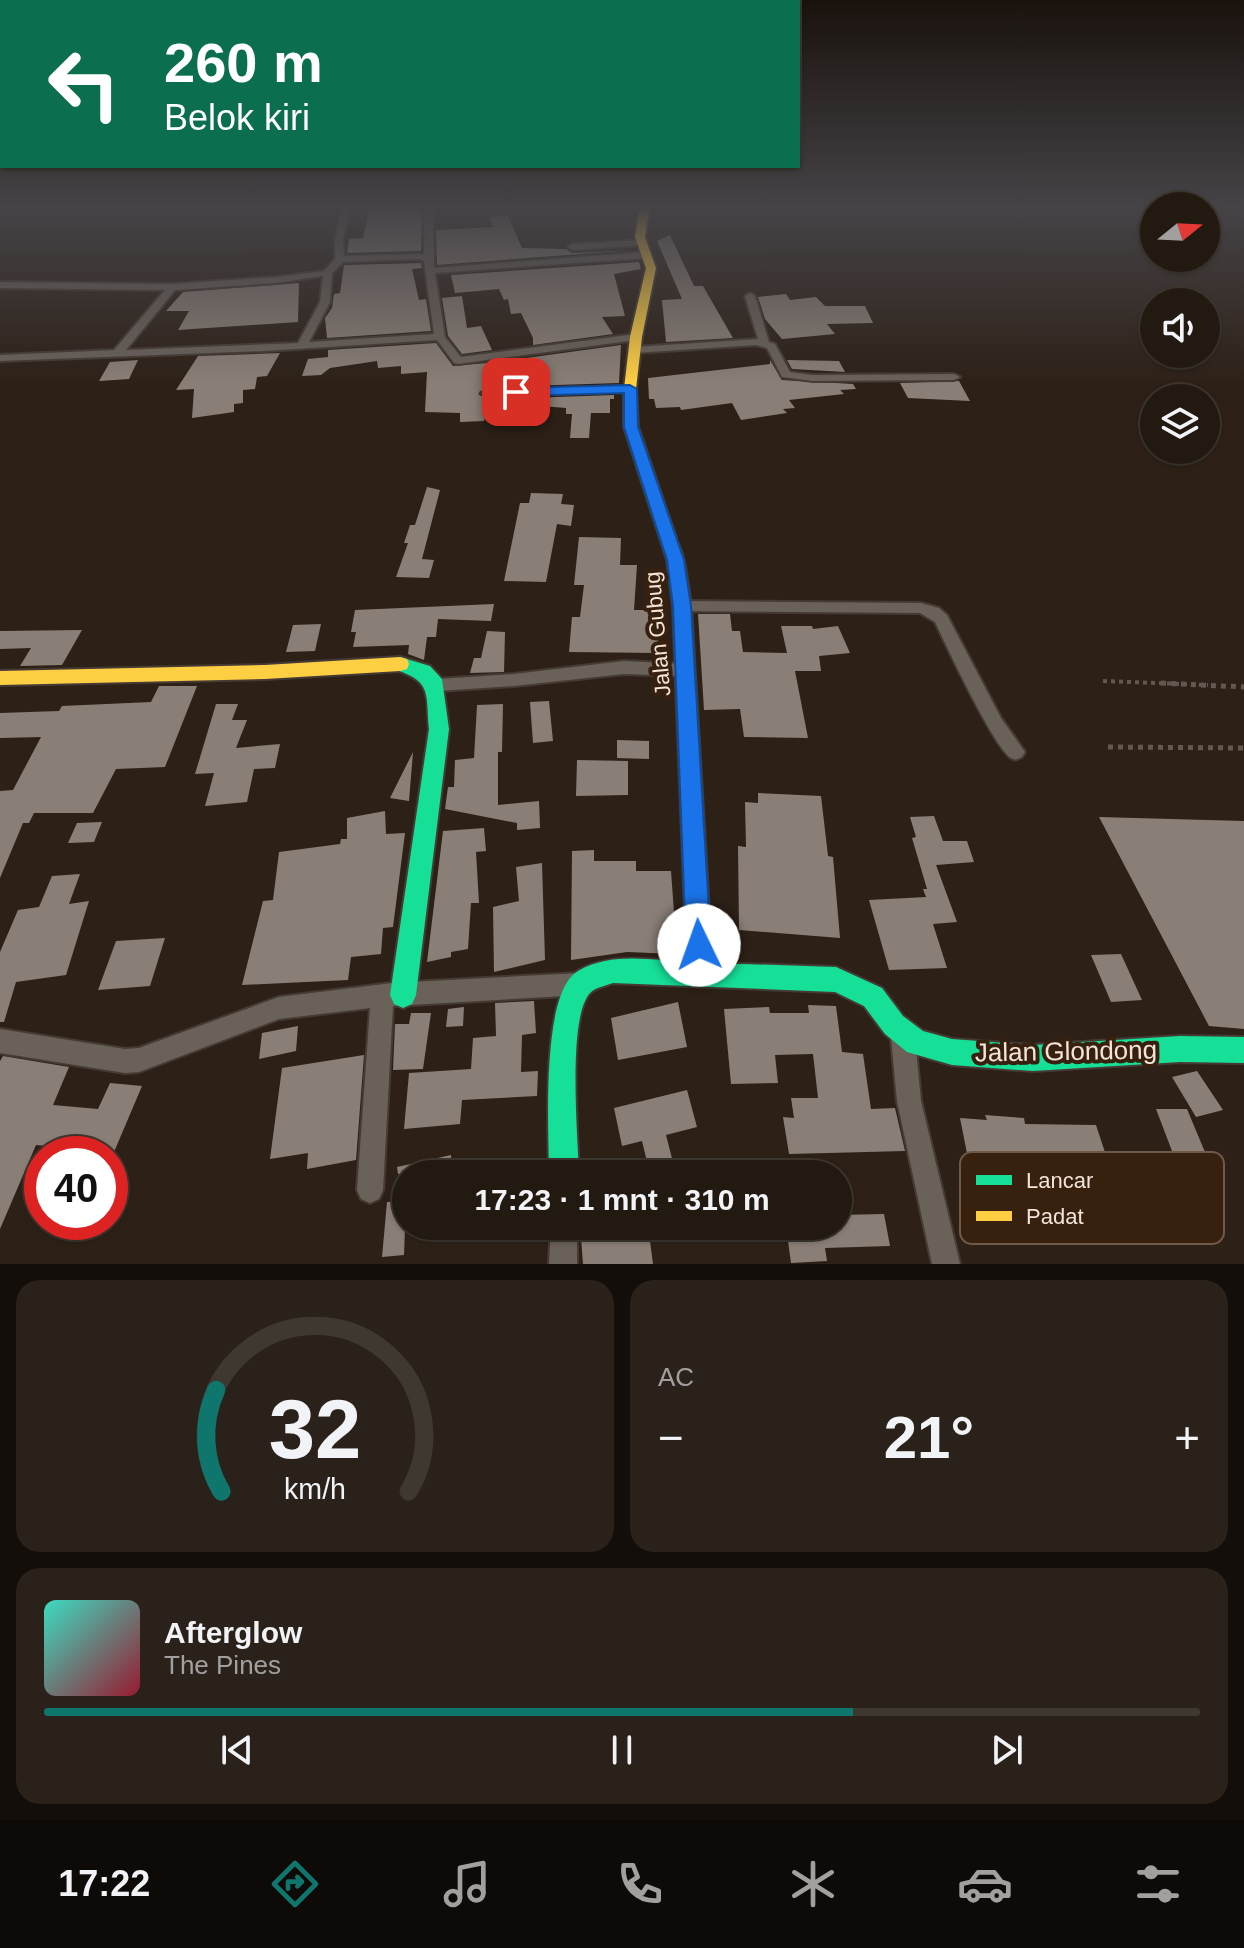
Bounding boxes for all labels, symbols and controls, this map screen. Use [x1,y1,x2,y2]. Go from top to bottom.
text: 260 m [164,31,323,94]
icon: left [32,32,136,136]
text: Belok kiri [164,97,310,138]
north arrow [1140,192,1220,272]
map controls [1140,192,1220,464]
button: sound [1140,288,1220,368]
pin [482,358,550,426]
icon: arrive [494,370,538,414]
button: layers [1140,384,1220,464]
street label: Jalan Gubug [640,571,675,697]
position arrow [657,903,741,987]
street label: Jalan Glondong [975,1034,1157,1068]
speed limit sign: 40 [24,1136,128,1240]
legend [960,1152,1224,1244]
text: Lancar [1026,1168,1093,1193]
text: 17:23 · 1 mnt · 310 m [474,1183,770,1216]
text: Padat [1026,1204,1084,1229]
text: AC [658,1362,694,1392]
text: 32 [269,1383,361,1476]
text: 21° [884,1404,974,1471]
text: − [658,1413,684,1462]
text: + [1174,1413,1200,1462]
text: km/h [284,1473,346,1505]
text: Afterglow [164,1616,302,1649]
text: The Pines [164,1650,281,1680]
icon: previous [215,1728,259,1772]
icon: pause [600,1728,644,1772]
icon: next [985,1728,1029,1772]
icon: directions [267,1856,323,1912]
icon: music [439,1856,495,1912]
icon: phone [612,1856,668,1912]
icon: climate [785,1856,841,1912]
icon: car [957,1856,1013,1912]
icon: filters [1130,1856,1186,1912]
text: 17:22 [58,1863,150,1904]

